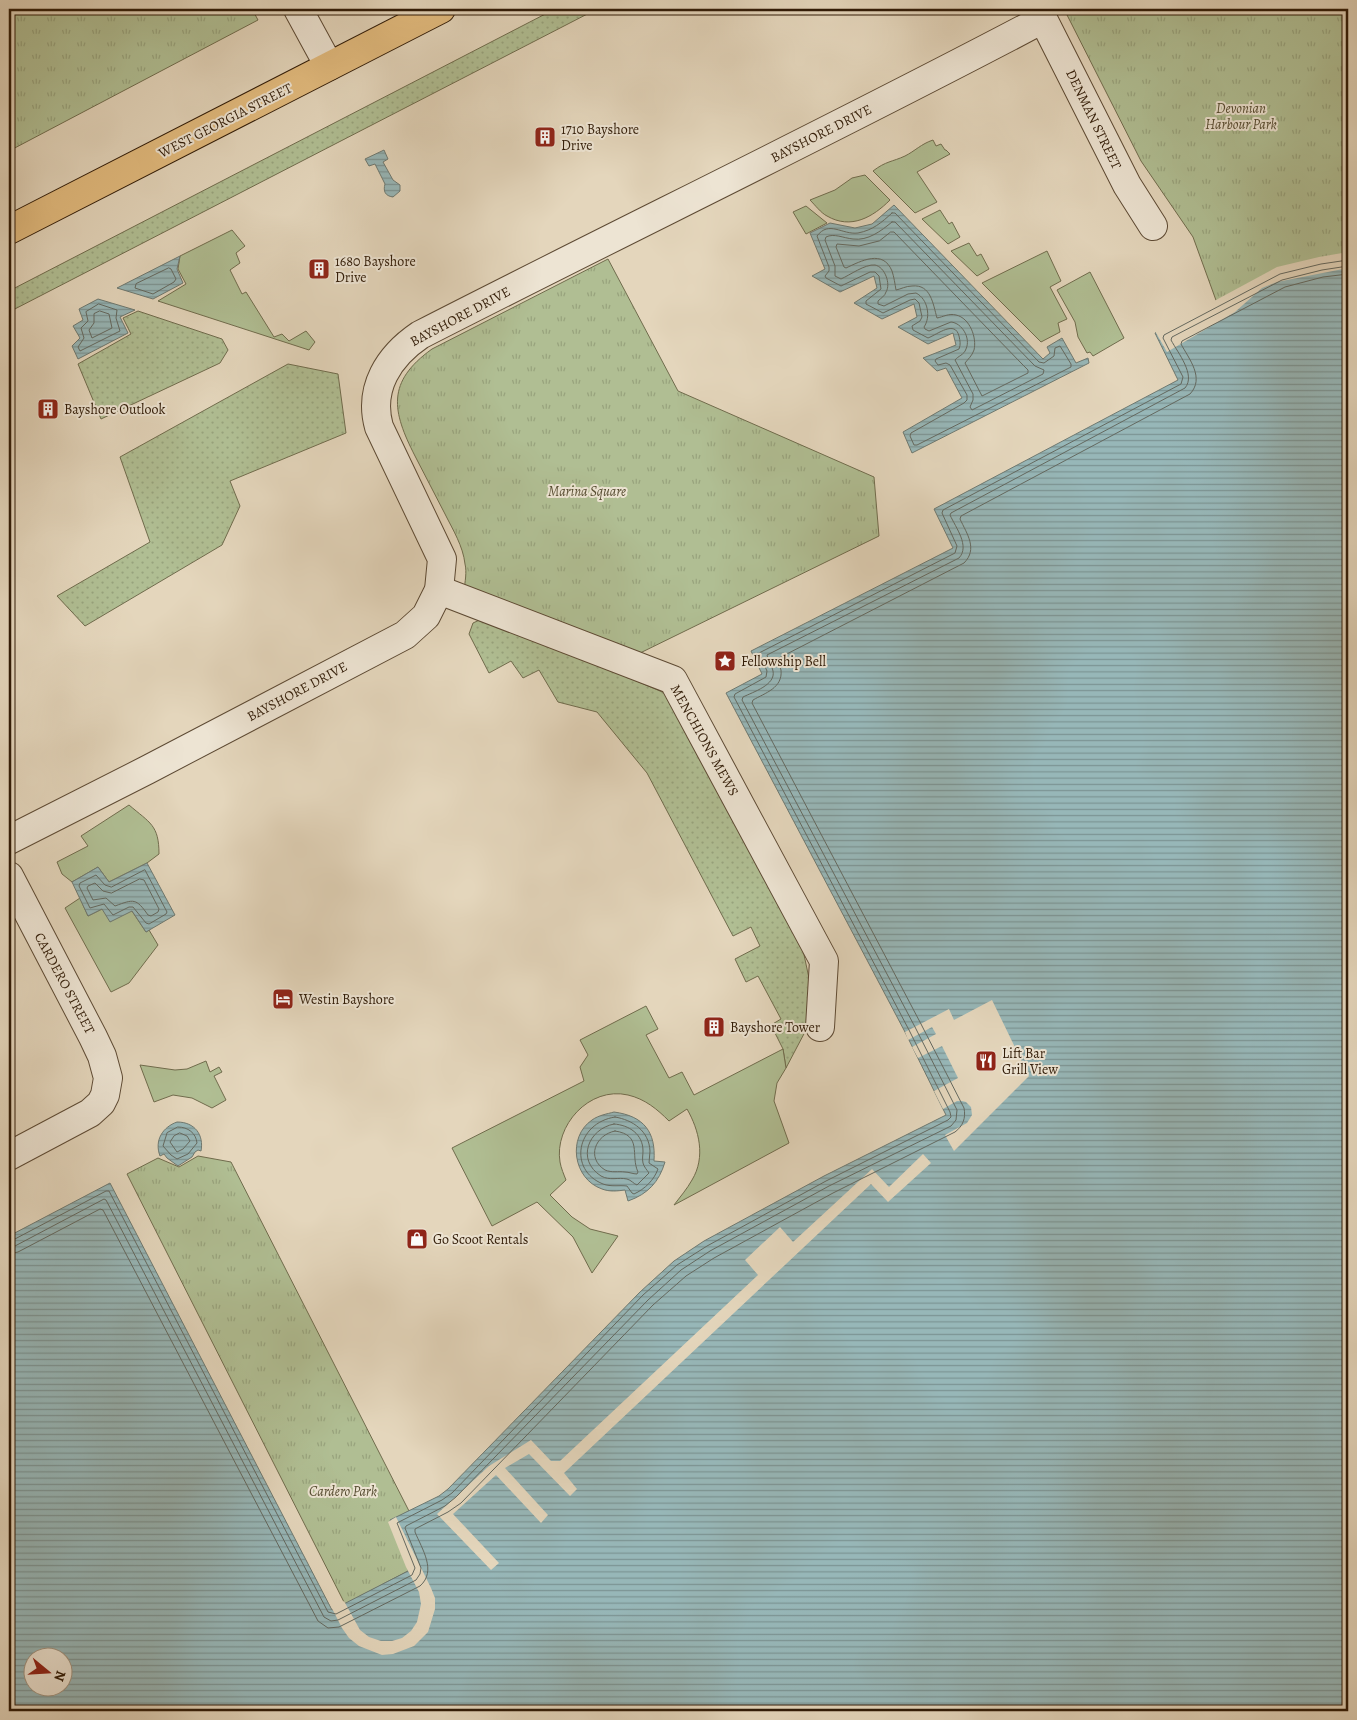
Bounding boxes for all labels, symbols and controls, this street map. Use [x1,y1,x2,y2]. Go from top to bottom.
street label: DENMAN STREET [1061,66,1126,173]
street label: WEST GEORGIA STREET [154,78,296,163]
park label: Devonian Harbour Park [1205,99,1277,134]
street label: BAYSHORE DRIVE [767,100,875,167]
place label: 1710 Bayshore Drive [561,120,639,155]
building icon: 1710 Bayshore Drive [533,125,557,149]
place label: 1680 Bayshore Drive [335,252,416,287]
building icon: 1680 Bayshore Drive [307,257,331,281]
street label: BAYSHORE DRIVE [407,282,514,351]
building icon: Bayshore Outlook [36,397,60,421]
place label: Bayshore Outlook [64,400,165,419]
park label: Marina Square [548,482,626,501]
place icon: Fellowship Bell [713,649,737,673]
place label: Fellowship Bell [741,652,826,671]
street label: BAYSHORE DRIVE [244,657,351,726]
street label: MENCHIONS MEWS [666,681,743,799]
street label: CARDERO STREET [30,929,99,1038]
hotel icon: Westin Bayshore [271,987,295,1011]
place label: Westin Bayshore [298,990,394,1009]
building icon: Bayshore Tower [702,1015,726,1039]
place label: Bayshore Tower [730,1018,821,1037]
place label: Lift Bar Grill View [1002,1044,1058,1079]
restaurant icon: Lift Bar Grill View [974,1049,998,1073]
shop icon: Go Scoot Rentals [405,1227,429,1251]
place label: Go Scoot Rentals [433,1230,528,1249]
park label: Cardero Park [309,1482,377,1501]
north arrow [22,1648,72,1698]
text: N [49,1668,70,1684]

